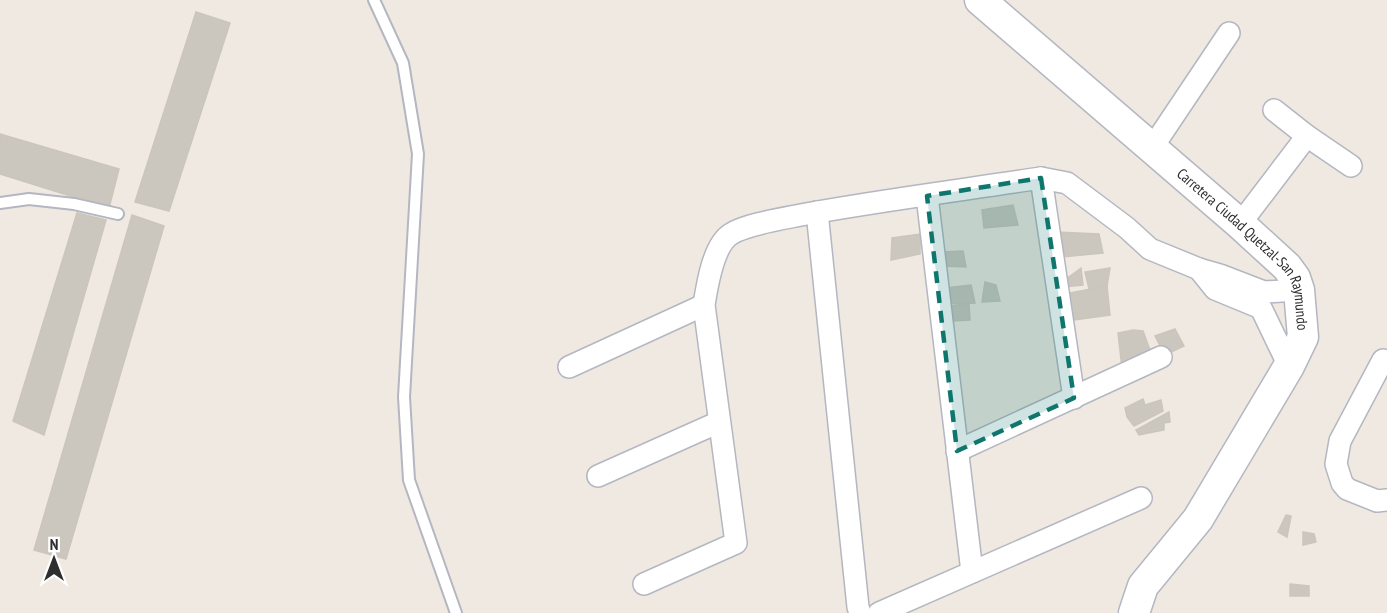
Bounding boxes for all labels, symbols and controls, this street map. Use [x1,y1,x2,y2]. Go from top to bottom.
street label: Carretera Ciudad Quetzal-San Raymundo [1173,164,1312,331]
north arrow [24,529,84,589]
text: N [50,534,58,554]

